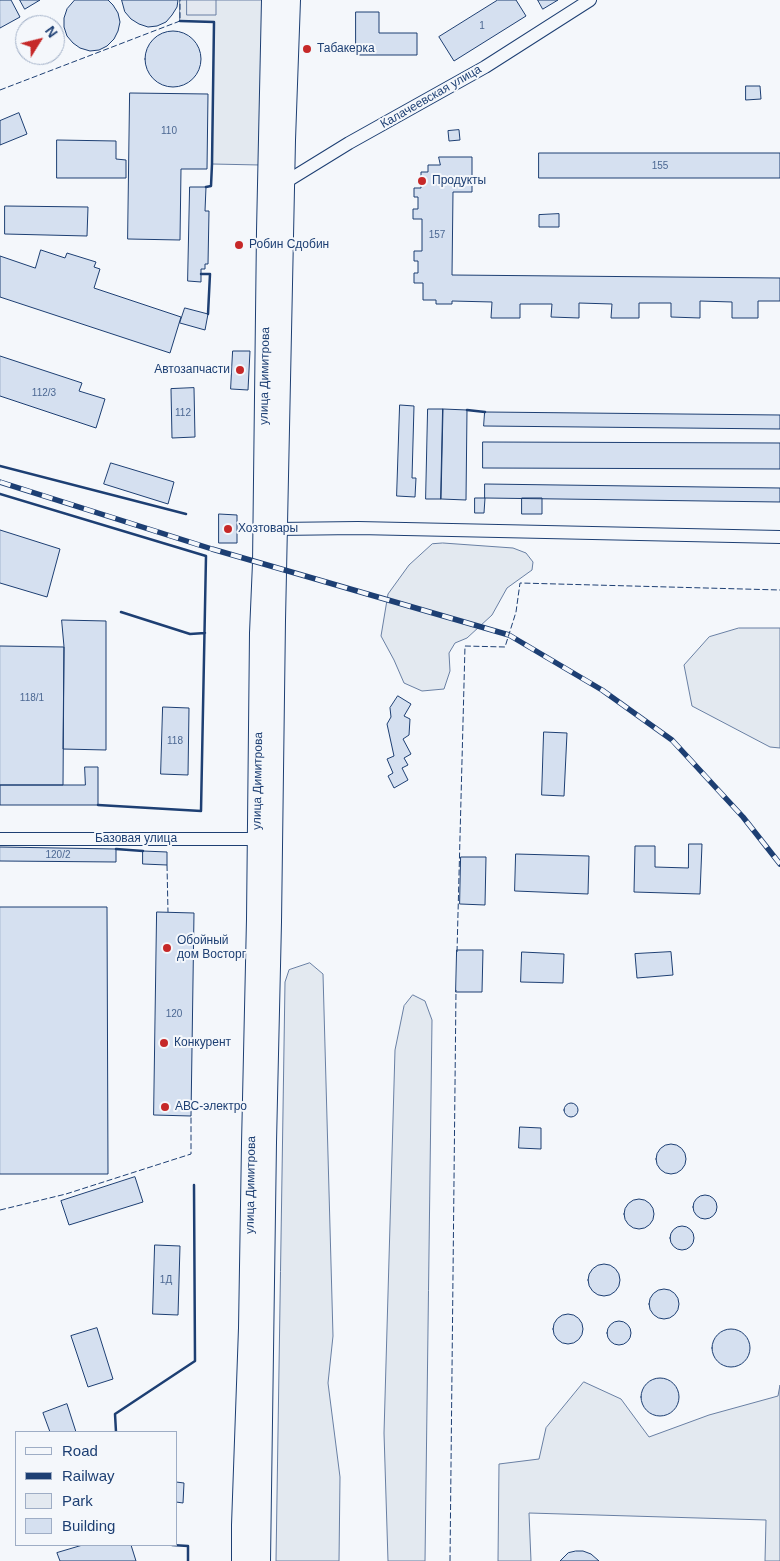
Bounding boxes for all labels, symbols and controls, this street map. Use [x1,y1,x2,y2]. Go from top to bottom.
north arrow [15,15,65,65]
house number: 1 [479,20,485,32]
text: N [42,23,61,41]
place label: Табакерка [317,42,375,56]
marker: Табакерка [301,43,313,55]
street label: Калачеевская улица [378,62,484,132]
house number: 110 [161,125,177,137]
house number: 155 [652,160,668,172]
place label: Продукты [432,174,486,188]
marker: Продукты [416,175,428,187]
house number: 157 [429,229,445,241]
place label: Робин Сдобин [249,238,329,252]
marker: Робин Сдобин [233,239,245,251]
street label: улица Димитрова [257,327,273,425]
place label: Автозапчасти [154,363,230,377]
marker: Автозапчасти [234,364,246,376]
house number: 112/3 [32,387,56,399]
house number: 112 [175,407,191,419]
place label: Хозтовары [238,522,298,536]
marker: Хозтовары [222,523,234,535]
house number: 118/1 [20,692,44,704]
street label: улица Димитрова [250,732,266,830]
house number: 118 [167,735,183,747]
street label: Базовая улица [95,832,177,846]
house number: 120/2 [45,849,71,861]
place label: Обойный дом Восторг [177,934,246,962]
marker: Обойный дом Восторг [161,942,173,954]
house number: 120 [166,1008,182,1020]
place label: Конкурент [174,1036,231,1050]
marker: Конкурент [158,1037,170,1049]
place label: АВС-электро [175,1100,247,1114]
marker: АВС-электро [159,1101,171,1113]
street label: улица Димитрова [243,1136,259,1234]
house number: 1Д [160,1274,172,1286]
legend [15,1431,178,1546]
text: Road [62,1442,98,1459]
text: Railway [62,1467,115,1484]
text: Park [62,1492,93,1509]
text: Building [62,1517,115,1534]

